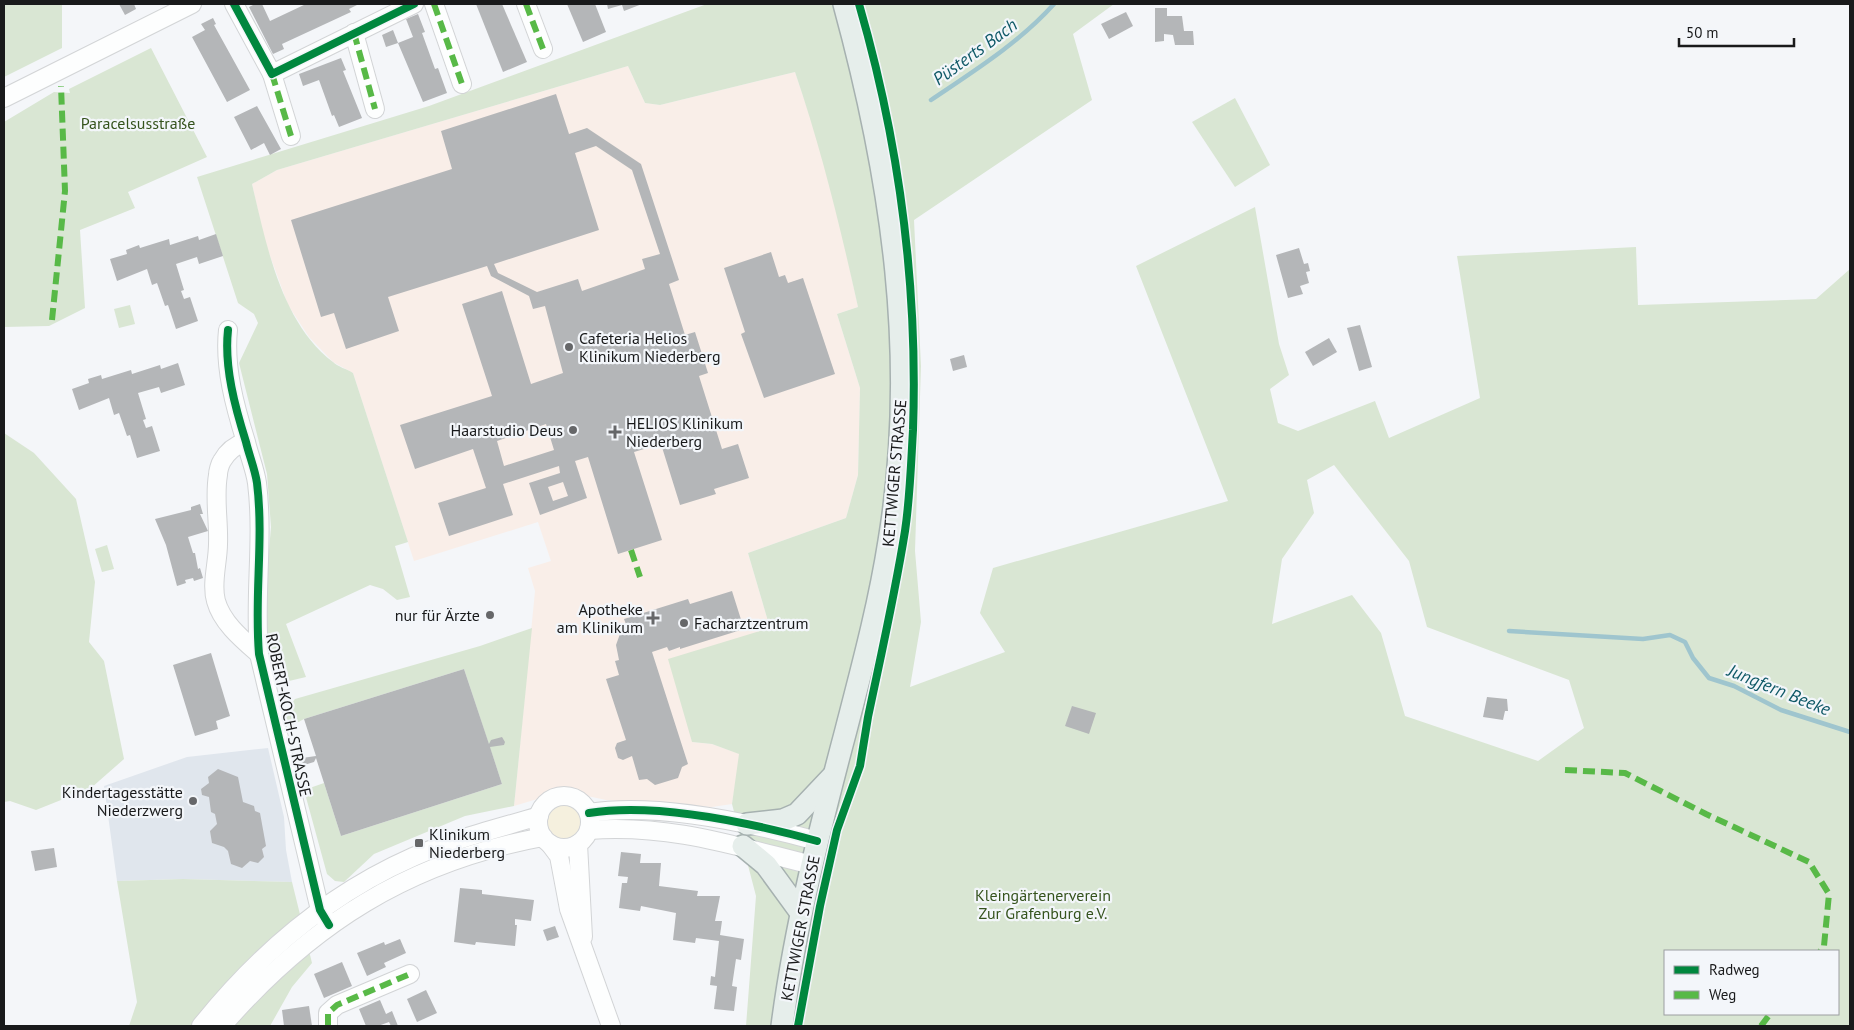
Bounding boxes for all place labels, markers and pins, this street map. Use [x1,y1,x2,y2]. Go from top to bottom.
place label: Cafeteria Helios Klinikum Niederberg [579,328,720,366]
marker: Cafeteria Helios Klinikum Niederberg [563,341,575,353]
place label: HELIOS Klinikum Niederberg [626,413,743,451]
place label: Haarstudio Deus [450,420,563,440]
marker: Haarstudio Deus [567,424,579,436]
marker: HELIOS Klinikum Niederberg [608,425,622,439]
place label: Apotheke am Klinikum [557,599,643,637]
place label: nur für Ärzte [395,605,480,625]
marker: nur für Ärzte [484,609,496,621]
marker: Apotheke am Klinikum [647,612,659,624]
place label: Facharztzentrum [694,613,808,633]
marker: Facharztzentrum [678,617,690,629]
place label: Kindertagesstätte Niederzwerg [62,782,183,820]
marker: Kindertagesstätte Niederzwerg [187,795,199,807]
place label: Klinikum Niederberg [429,824,505,862]
marker: Klinikum Niederberg [413,837,425,849]

